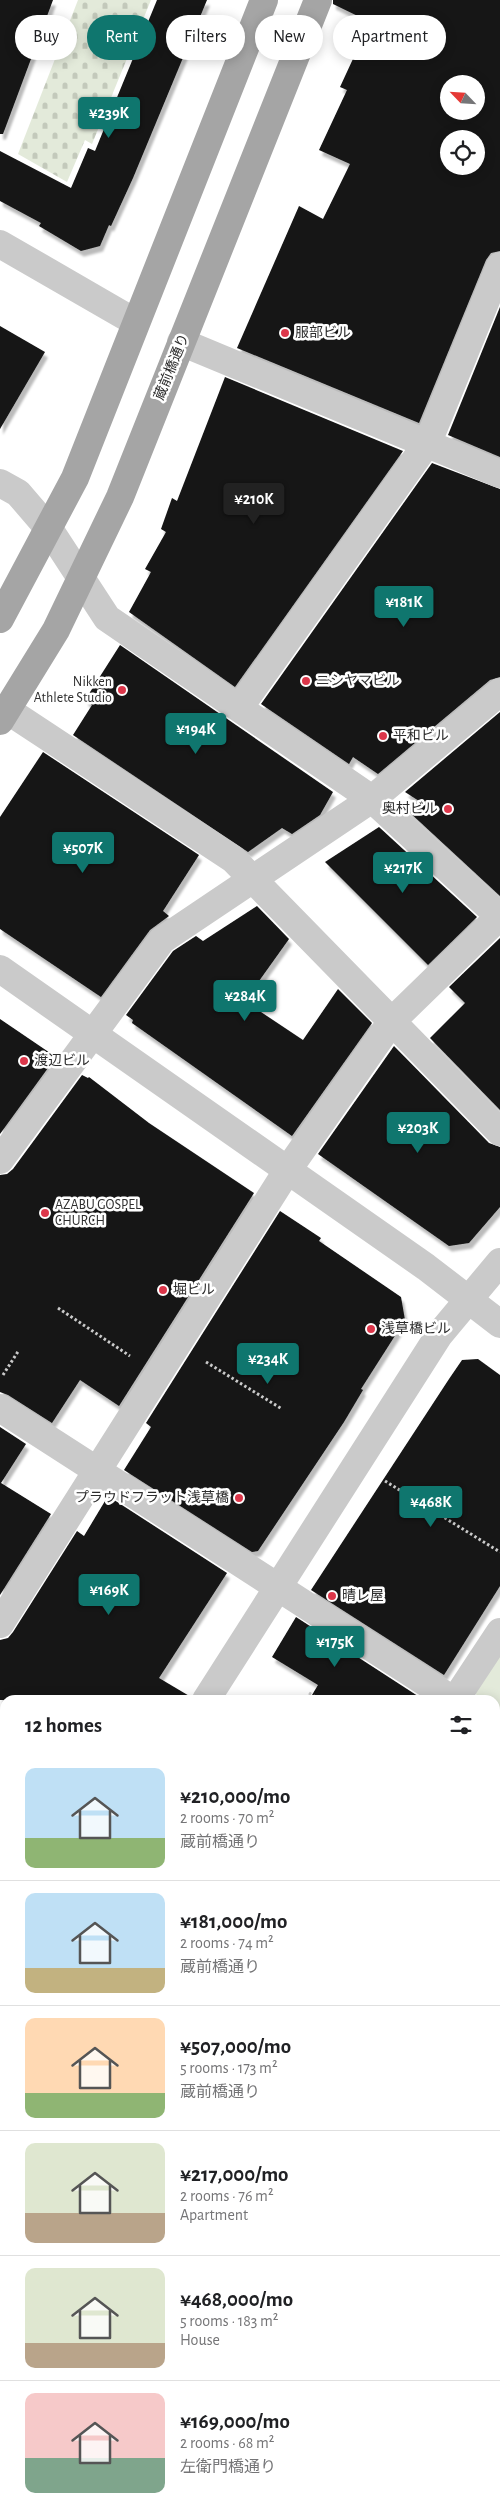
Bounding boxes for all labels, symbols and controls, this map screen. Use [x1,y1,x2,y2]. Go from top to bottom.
chip: Buy [15,15,77,60]
chip: Rent [87,15,156,60]
chip: Filters [166,15,245,60]
chip: New [255,15,323,60]
chip: Apartment [333,15,446,60]
north arrow [440,75,485,120]
map controls [440,75,485,175]
pin: ¥239K [74,96,144,139]
text: ¥239K [89,105,129,121]
button: locate [440,130,485,175]
place label: 服部ビル [295,325,351,340]
marker: 服部ビル [279,327,291,339]
street label: 蔵前橋通り [151,331,192,402]
pin: ¥210K [219,482,289,525]
text: ¥210K [234,491,274,507]
pin: ¥181K [369,586,439,628]
text: ¥181K [385,594,423,610]
place label: ニシヤマビル [316,673,400,688]
place label: Nikken Athlete Studio [34,675,112,705]
marker: ニシヤマビル [300,675,312,687]
marker: Nikken Athlete Studio [116,684,128,696]
pin: ¥194K [161,712,231,755]
text: ¥194K [176,721,216,737]
place label: 平和ビル [393,728,449,743]
marker: 平和ビル [377,730,389,742]
place label: 奥村ビル [382,800,438,816]
marker: 奥村ビル [442,803,454,815]
pin: ¥507K [48,832,118,874]
text: ¥507K [63,840,103,856]
pin: ¥217K [368,852,438,894]
text: ¥217K [384,860,422,876]
pin: ¥284K [210,980,280,1022]
text: ¥284K [224,988,266,1004]
place label: 渡辺ビル [34,1053,90,1068]
marker: 渡辺ビル [18,1055,30,1067]
pin: ¥203K [383,1112,453,1154]
text: ¥203K [398,1120,438,1136]
place label: AZABU GOSPEL CHURCH [55,1198,141,1228]
marker: AZABU GOSPEL CHURCH [39,1207,51,1219]
place label: 堀ビル [173,1282,215,1297]
marker: 堀ビル [157,1284,169,1296]
place label: 浅草橋ビル [381,1320,451,1336]
marker: 浅草橋ビル [365,1323,377,1335]
pin: ¥234K [233,1342,303,1385]
text: ¥234K [248,1351,288,1367]
pin: ¥468K [396,1486,466,1528]
place label: プラウドフラット浅草橋 [75,1489,229,1505]
marker: プラウドフラット浅草橋 [233,1492,245,1504]
text: ¥468K [410,1494,452,1510]
pin: ¥169K [74,1574,144,1616]
text: ¥169K [90,1582,128,1598]
place label: 晴レ屋 [342,1588,384,1603]
marker: 晴レ屋 [326,1590,338,1602]
pin: ¥175K [300,1626,370,1668]
text: ¥175K [316,1634,354,1650]
icon: filters [447,1711,475,1739]
text: 12 homes [25,1715,102,1736]
text: ¥210,000/mo [180,1786,290,1807]
icon: home [65,1788,125,1848]
text: 2 rooms · 70 m² [180,1810,274,1826]
text: 蔵前橋通り [180,1834,260,1850]
text: ¥181,000/mo [180,1911,287,1932]
icon: home [65,1913,125,1973]
text: 2 rooms · 74 m² [180,1935,274,1951]
text: 蔵前橋通り [180,1959,260,1975]
text: ¥507,000/mo [180,2036,291,2057]
icon: home [65,2038,125,2098]
text: 5 rooms · 173 m² [180,2060,278,2076]
text: 蔵前橋通り [180,2084,260,2100]
icon: home [65,2163,125,2223]
text: ¥217,000/mo [180,2164,289,2185]
text: 2 rooms · 76 m² [180,2188,274,2204]
text: Apartment [180,2207,248,2223]
icon: home [65,2288,125,2348]
text: ¥468,000/mo [180,2289,293,2310]
text: 5 rooms · 183 m² [180,2313,278,2329]
text: House [180,2332,220,2348]
text: ¥169,000/mo [180,2411,290,2432]
icon: home [65,2413,125,2473]
text: 2 rooms · 68 m² [180,2435,274,2451]
text: 左衛門橋通り [180,2459,276,2475]

